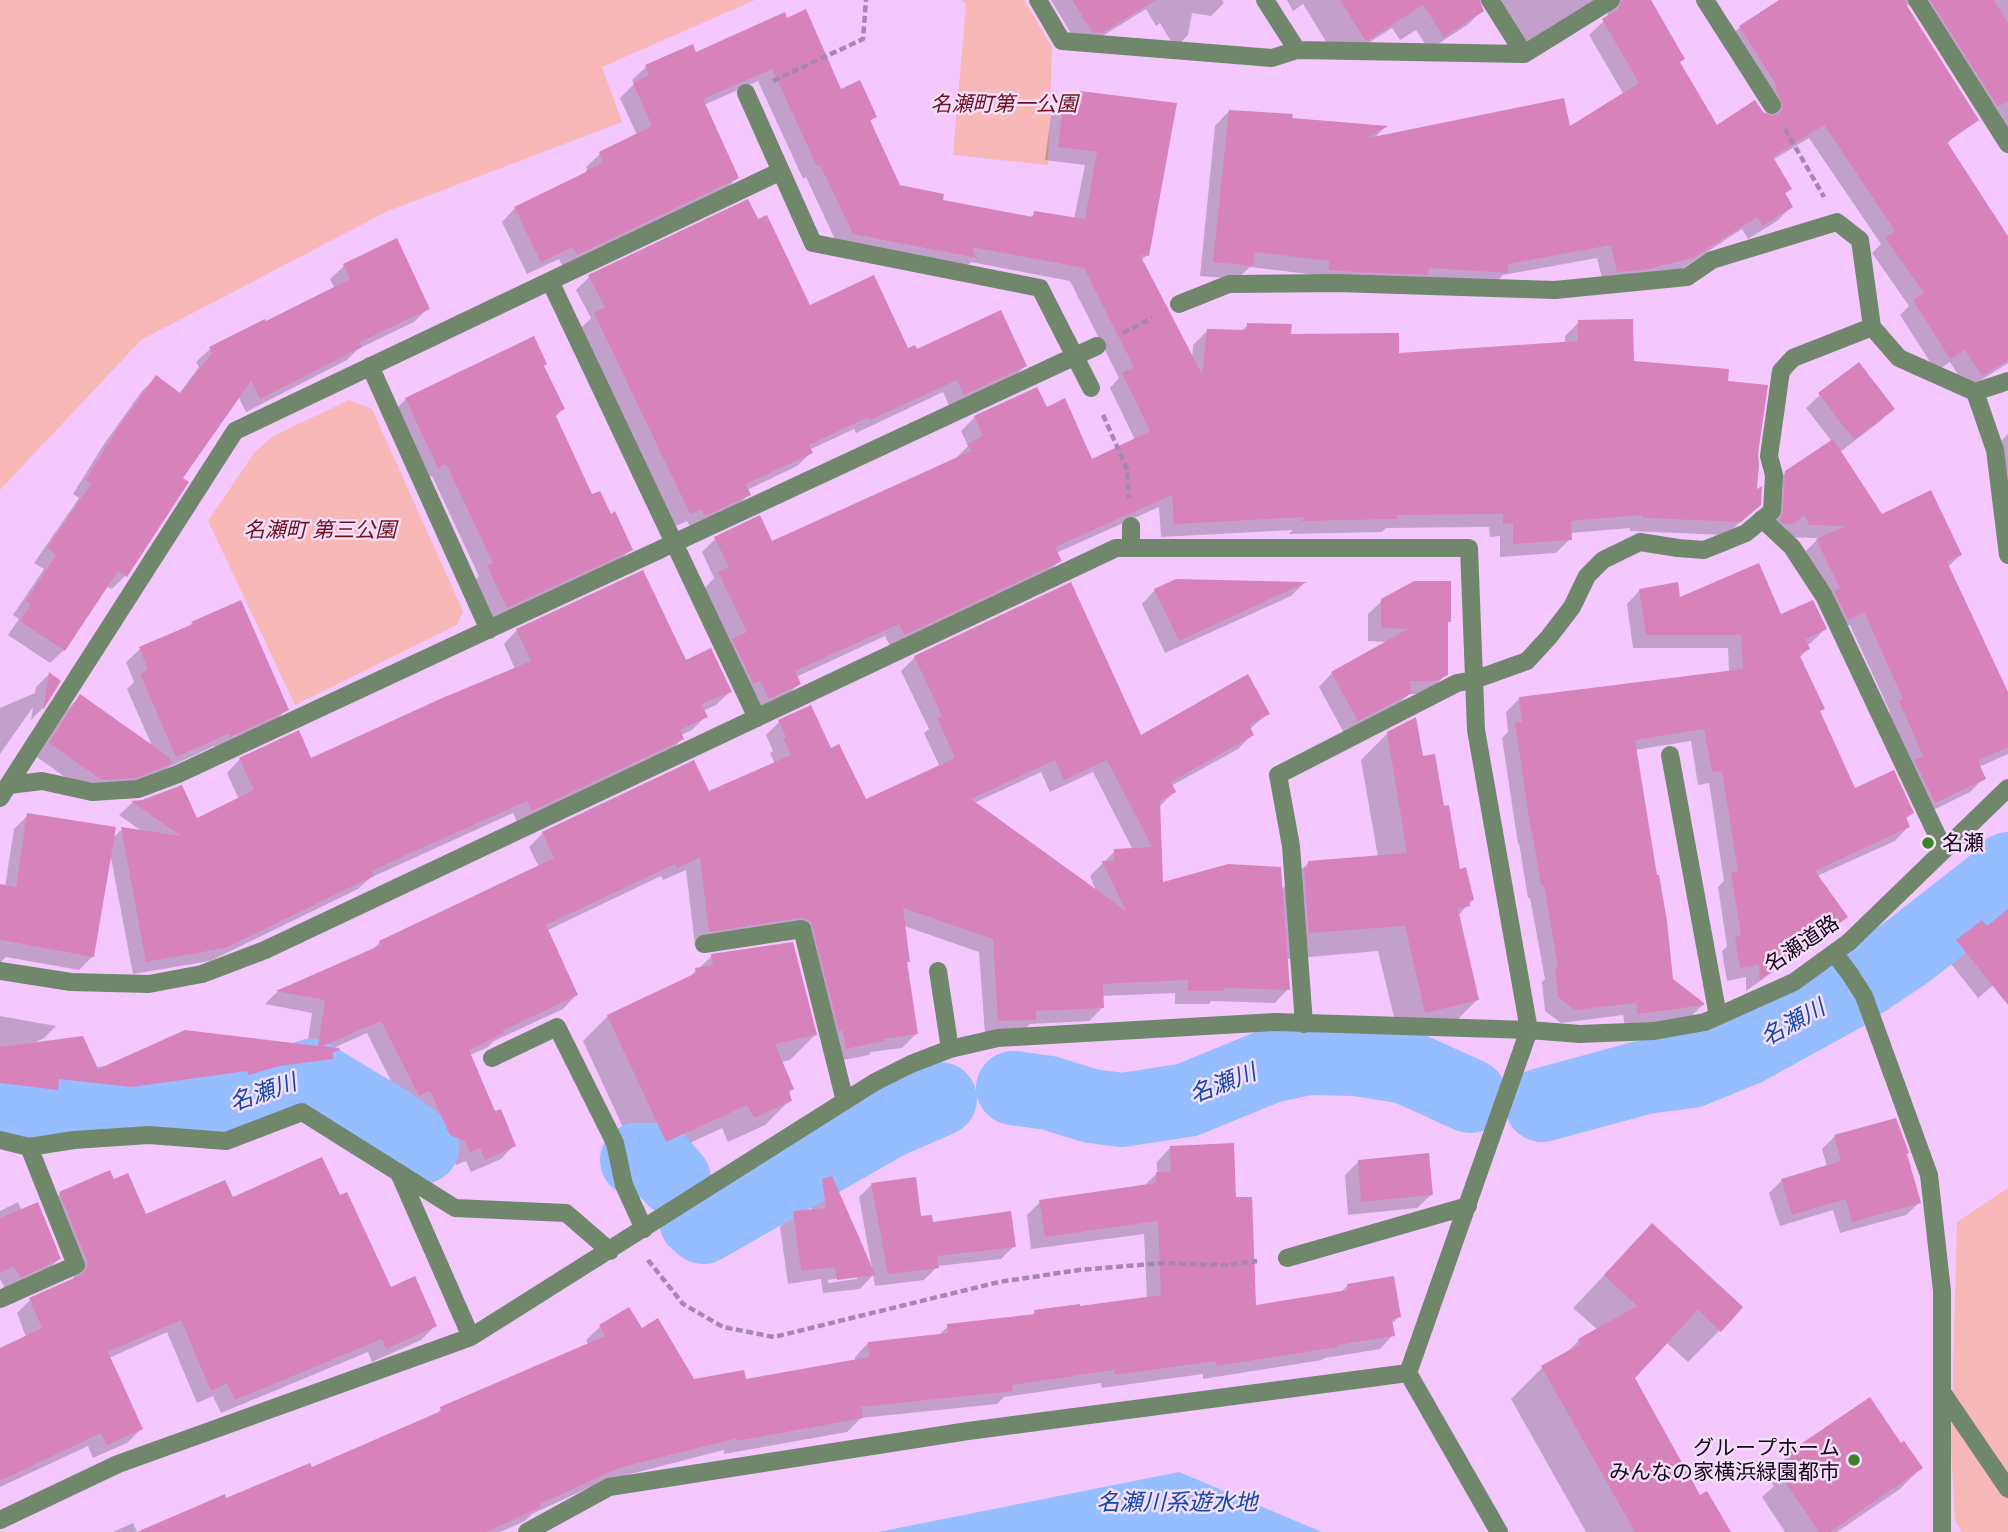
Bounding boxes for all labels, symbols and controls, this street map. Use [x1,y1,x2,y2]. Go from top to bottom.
park label: 名瀬町第一公園 [931,91,1077,117]
park label: 名瀬町 第三公園 [244,517,396,543]
place label: 名瀬 [1942,830,1984,856]
marker: 名瀬 [1920,835,1936,851]
street label: 名瀬道路 [1760,910,1844,978]
water label: 名瀬川 [1756,994,1830,1052]
water label: 名瀬川 [1186,1059,1260,1109]
water label: 名瀬川 [226,1069,300,1117]
place label: グループホーム みんなの家横浜緑園都市 [1609,1435,1840,1485]
marker: グループホーム みんなの家横浜緑園都市 [1846,1452,1862,1468]
water label: 名瀬川系遊水地 [1097,1489,1257,1517]

